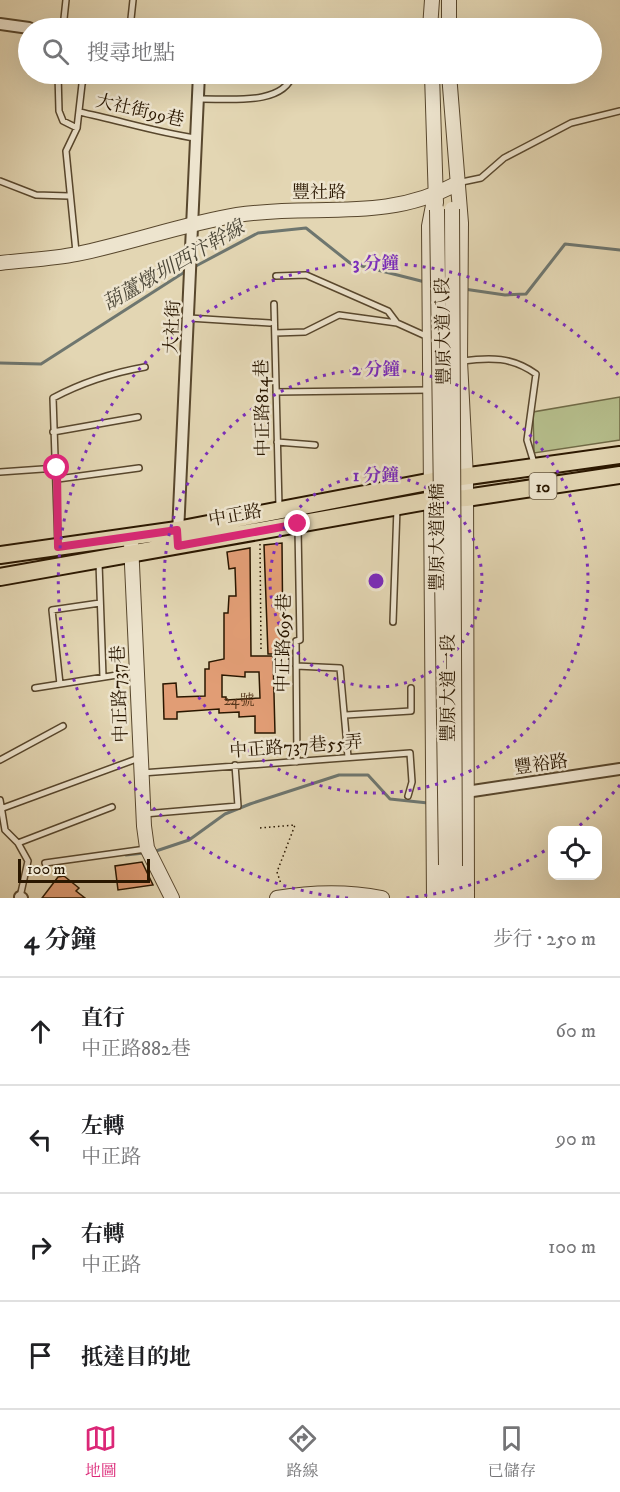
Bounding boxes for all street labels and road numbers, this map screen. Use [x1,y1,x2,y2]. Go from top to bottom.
street label: 大社街99巷 [93,90,186,132]
street label: 豐社路 [292,182,346,204]
street label: 豐原大道八段 [432,277,456,385]
street label: 大社街 [161,300,185,355]
street label: 中正路814巷 [251,359,275,457]
road number: 10 [530,473,556,499]
street label: 豐原大道陸橋 [427,483,449,591]
street label: 中正路 [207,500,264,532]
street label: 中正路695巷 [272,593,296,693]
street label: 豐原大道一段 [438,634,460,742]
street label: 中正路737巷 [107,645,133,743]
street label: 中正路737巷55弄 [229,731,363,763]
street label: 豐裕路 [513,750,569,780]

